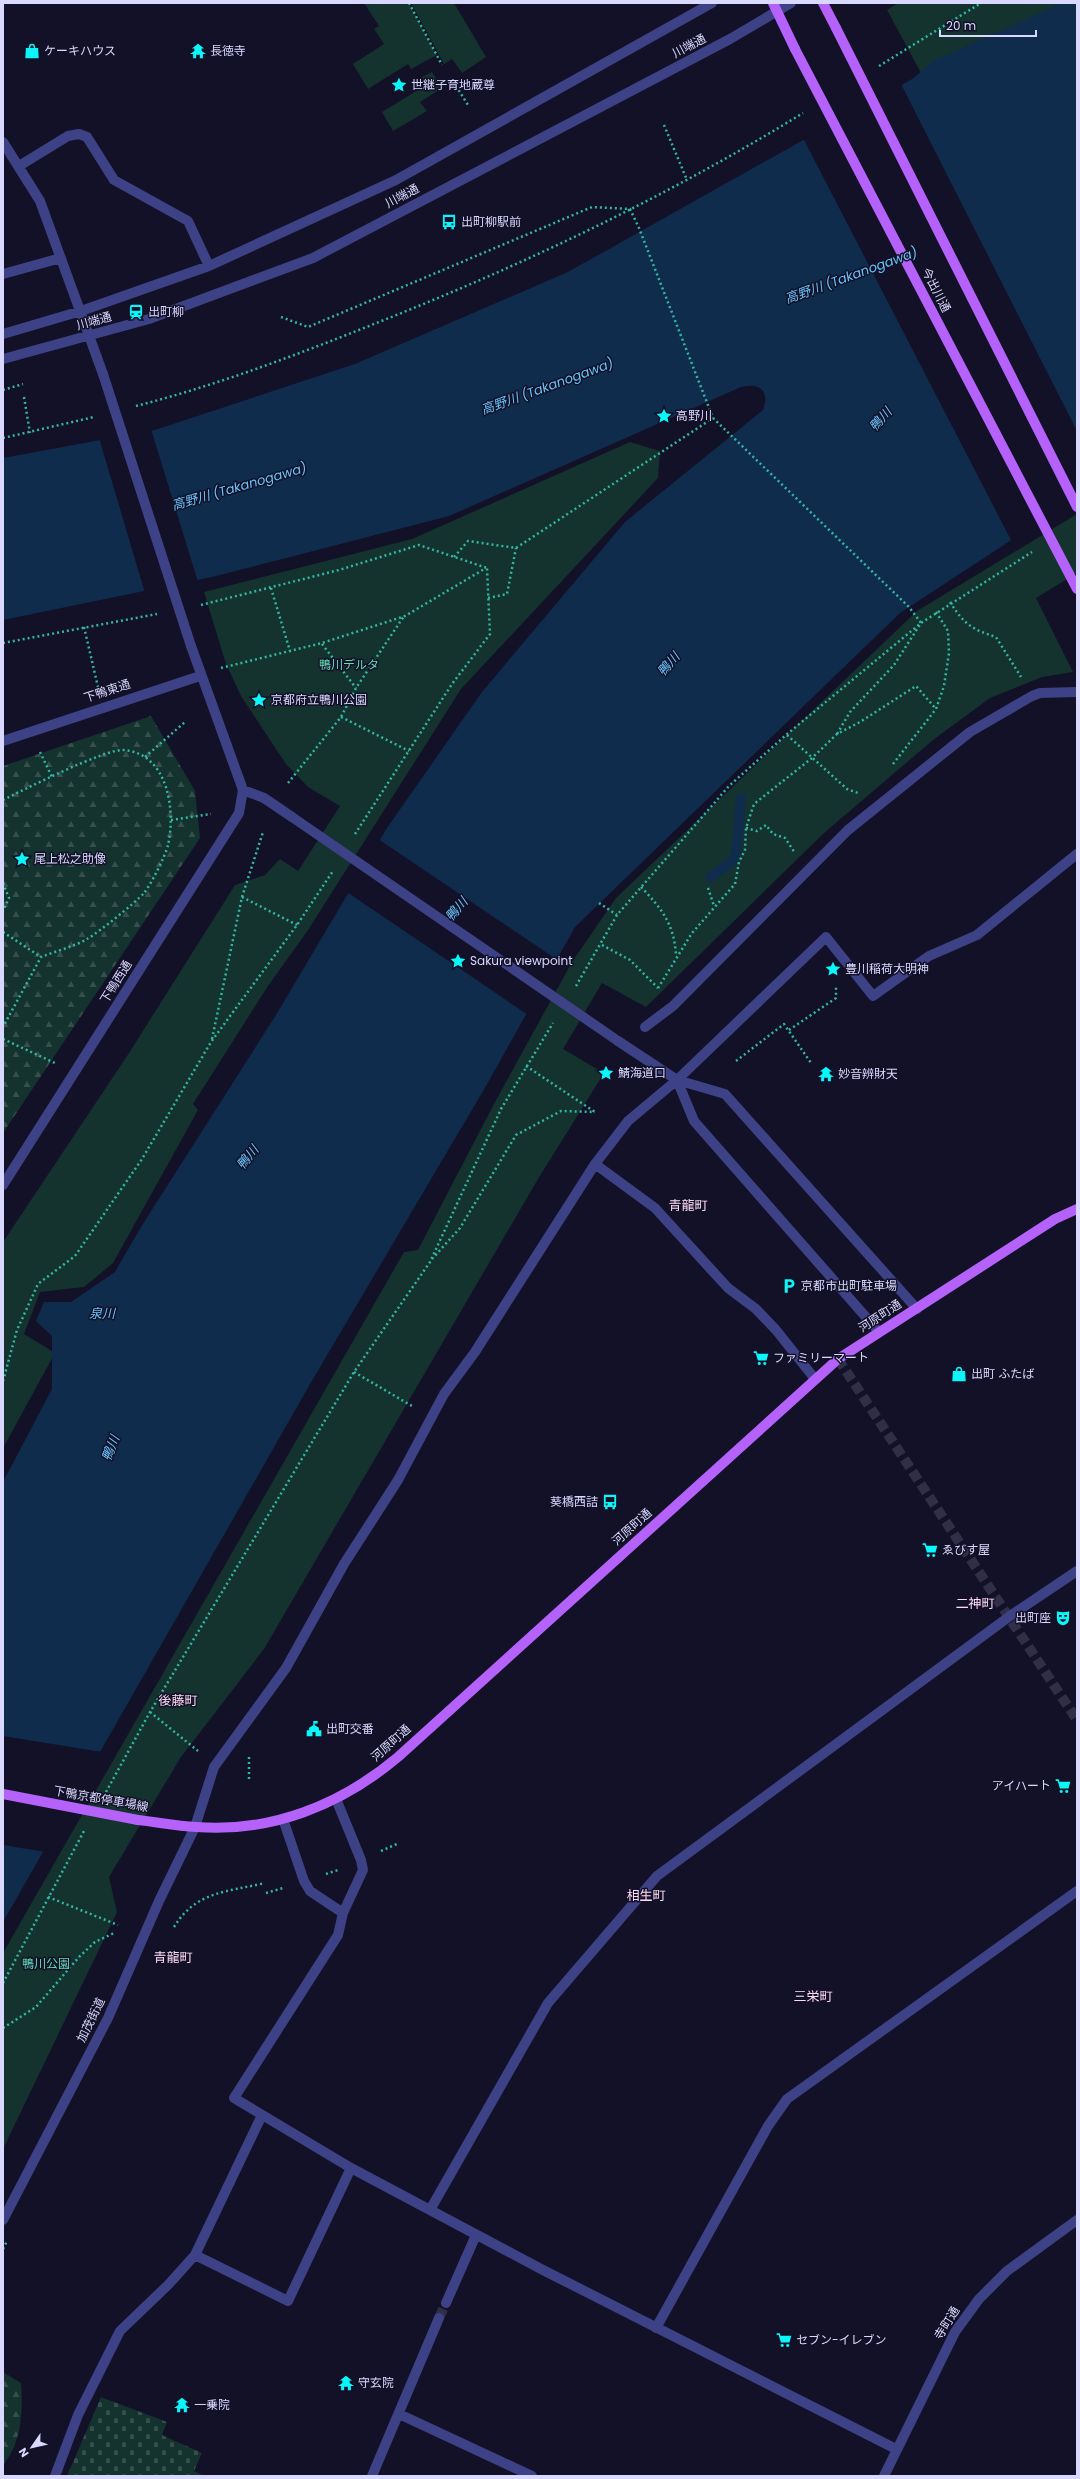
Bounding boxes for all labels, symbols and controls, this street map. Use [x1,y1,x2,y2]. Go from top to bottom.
scale bar [940,12,1036,38]
text: 20 m [946,17,976,34]
street label: 川端通 [669,30,709,62]
shop icon: ケーキハウス [23,42,41,60]
place label: ケーキハウス [44,42,116,59]
temple icon: 長徳寺 [189,42,207,60]
place label: 長徳寺 [210,42,246,59]
place icon: 世継子育地蔵尊 [390,76,408,94]
place label: 世継子育地蔵尊 [411,76,495,93]
street label: 川端通 [382,180,422,212]
bus stop icon: 出町柳駅前 [440,213,458,231]
place label: 出町柳駅前 [461,213,521,230]
water label: 高野川 (Takanogawa) [782,243,920,308]
street label: 今出川通 [918,265,955,315]
station icon: 出町柳 [127,303,145,321]
place label: 出町柳 [148,303,184,320]
street label: 川端通 [74,307,114,334]
water label: 高野川 (Takanogawa) [478,354,616,419]
water label: 鴨川 [865,402,897,435]
place icon: 高野川 [655,407,673,425]
place label: 高野川 [676,407,712,424]
water label: 高野川 (Takanogawa) [169,458,309,515]
water label: 鴨川 [653,647,685,680]
park label: 鴨川デルタ [319,656,379,673]
street label: 下鴨東通 [81,675,132,706]
place icon: 京都府立鴨川公園 [250,691,268,709]
place label: 京都府立鴨川公園 [271,691,367,708]
place icon: 尾上松之助像 [13,850,31,868]
place label: 尾上松之助像 [34,850,106,867]
water label: 鴨川 [441,892,473,925]
place icon: Sakura viewpoint [449,952,467,970]
place label: Sakura viewpoint [470,952,573,969]
street label: 下鴨西通 [96,957,136,1007]
place icon: 豊川稲荷大明神 [824,960,842,978]
place label: 豊川稲荷大明神 [845,960,929,977]
place icon: 鯖海道口 [597,1064,615,1082]
place label: 鯖海道口 [618,1064,666,1081]
temple icon: 妙音辨財天 [817,1065,835,1083]
place label: 妙音辨財天 [838,1065,898,1082]
water label: 鴨川 [232,1140,264,1173]
district label: 青龍町 [668,1196,708,1215]
parking icon: 京都市出町駐車場 [780,1277,798,1295]
place label: 京都市出町駐車場 [801,1277,897,1294]
street label: 河原町通 [855,1295,904,1336]
water label: 泉川 [89,1304,117,1323]
supermarket icon: ファミリーマート [752,1349,770,1367]
place label: ファミリーマート [773,1349,869,1366]
shop icon: 出町 ふたば [950,1365,968,1383]
place label: 出町 ふたば [971,1365,1034,1382]
water label: 鴨川 [97,1431,125,1464]
place label: 葵橋西詰 [550,1493,598,1510]
bus stop icon: 葵橋西詰 [601,1493,619,1511]
street label: 河原町通 [608,1504,655,1549]
supermarket icon: ゑびす屋 [921,1541,939,1559]
place label: ゑびす屋 [942,1541,990,1558]
district label: 二神町 [955,1594,995,1613]
place label: 出町座 [1015,1609,1051,1626]
theatre icon: 出町座 [1054,1609,1072,1627]
district label: 後藤町 [158,1691,198,1710]
public building icon: 出町交番 [305,1720,323,1738]
place label: 出町交番 [326,1720,374,1737]
street label: 河原町通 [367,1720,414,1765]
place label: アイハート [992,1777,1051,1794]
supermarket icon: アイハート [1054,1777,1072,1795]
street label: 下鴨京都停車場線 [52,1782,150,1815]
district label: 相生町 [626,1886,666,1905]
district label: 青龍町 [153,1948,193,1967]
park label: 鴨川公園 [22,1955,70,1972]
district label: 三栄町 [793,1987,833,2006]
street label: 加茂街道 [72,1994,109,2045]
street label: 寺町通 [930,2303,963,2343]
supermarket icon: セブン-イレブン [775,2331,793,2349]
place label: セブン-イレブン [796,2331,887,2348]
temple icon: 守玄院 [337,2374,355,2392]
place label: 守玄院 [358,2374,394,2391]
temple icon: 一乗院 [173,2396,191,2414]
place label: 一乗院 [194,2396,230,2413]
north arrow [12,2427,52,2467]
text: N [15,2445,33,2460]

